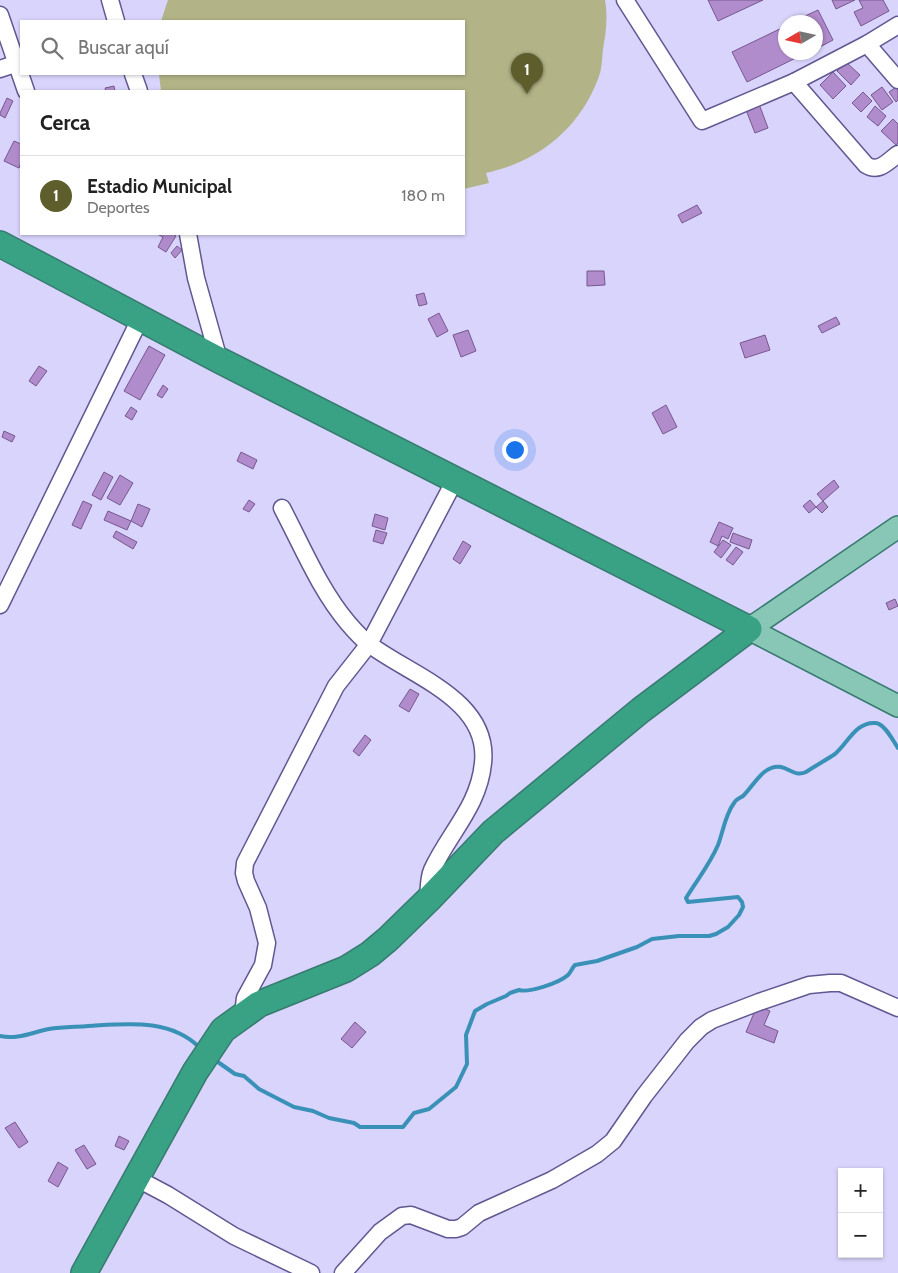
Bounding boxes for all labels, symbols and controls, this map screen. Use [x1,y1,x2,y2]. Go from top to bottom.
north arrow [778,15,823,60]
search box [20,20,465,75]
icon: search [38,34,66,62]
text: Buscar aquí [78,36,169,59]
pin: 1 [511,53,543,94]
text: Cerca [40,110,90,135]
text: Estadio Municipal [87,175,232,198]
text: 1 [53,186,59,205]
text: 180 m [401,186,445,205]
text: Deportes [87,198,150,217]
your location [502,437,528,463]
map controls [838,1168,883,1258]
button: + [838,1168,883,1213]
button: − [838,1213,883,1258]

